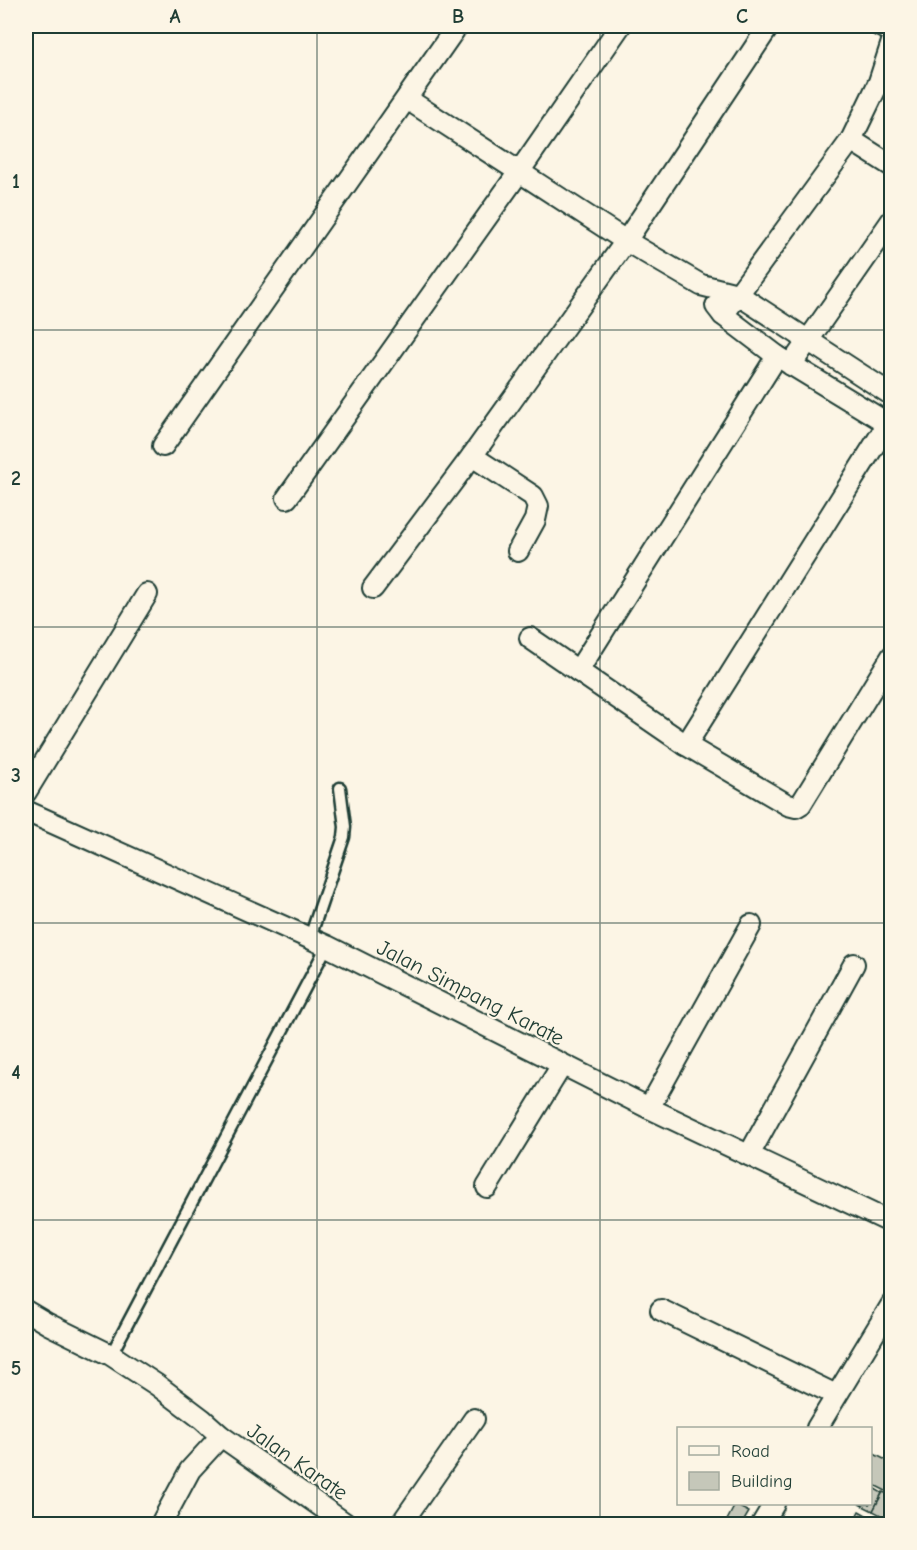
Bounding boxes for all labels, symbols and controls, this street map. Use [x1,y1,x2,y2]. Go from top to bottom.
text: A [169,5,181,28]
text: B [452,5,464,28]
text: C [736,5,748,28]
text: 1 [12,170,20,193]
text: 2 [11,467,21,490]
text: 3 [11,764,21,787]
street label: Jalan Simpang Karate [373,934,569,1051]
text: 4 [11,1061,21,1084]
text: 5 [11,1357,21,1380]
street label: Jalan Karate [242,1418,353,1506]
legend [677,1427,872,1505]
text: Road [731,1441,770,1462]
text: Building [731,1471,793,1492]

